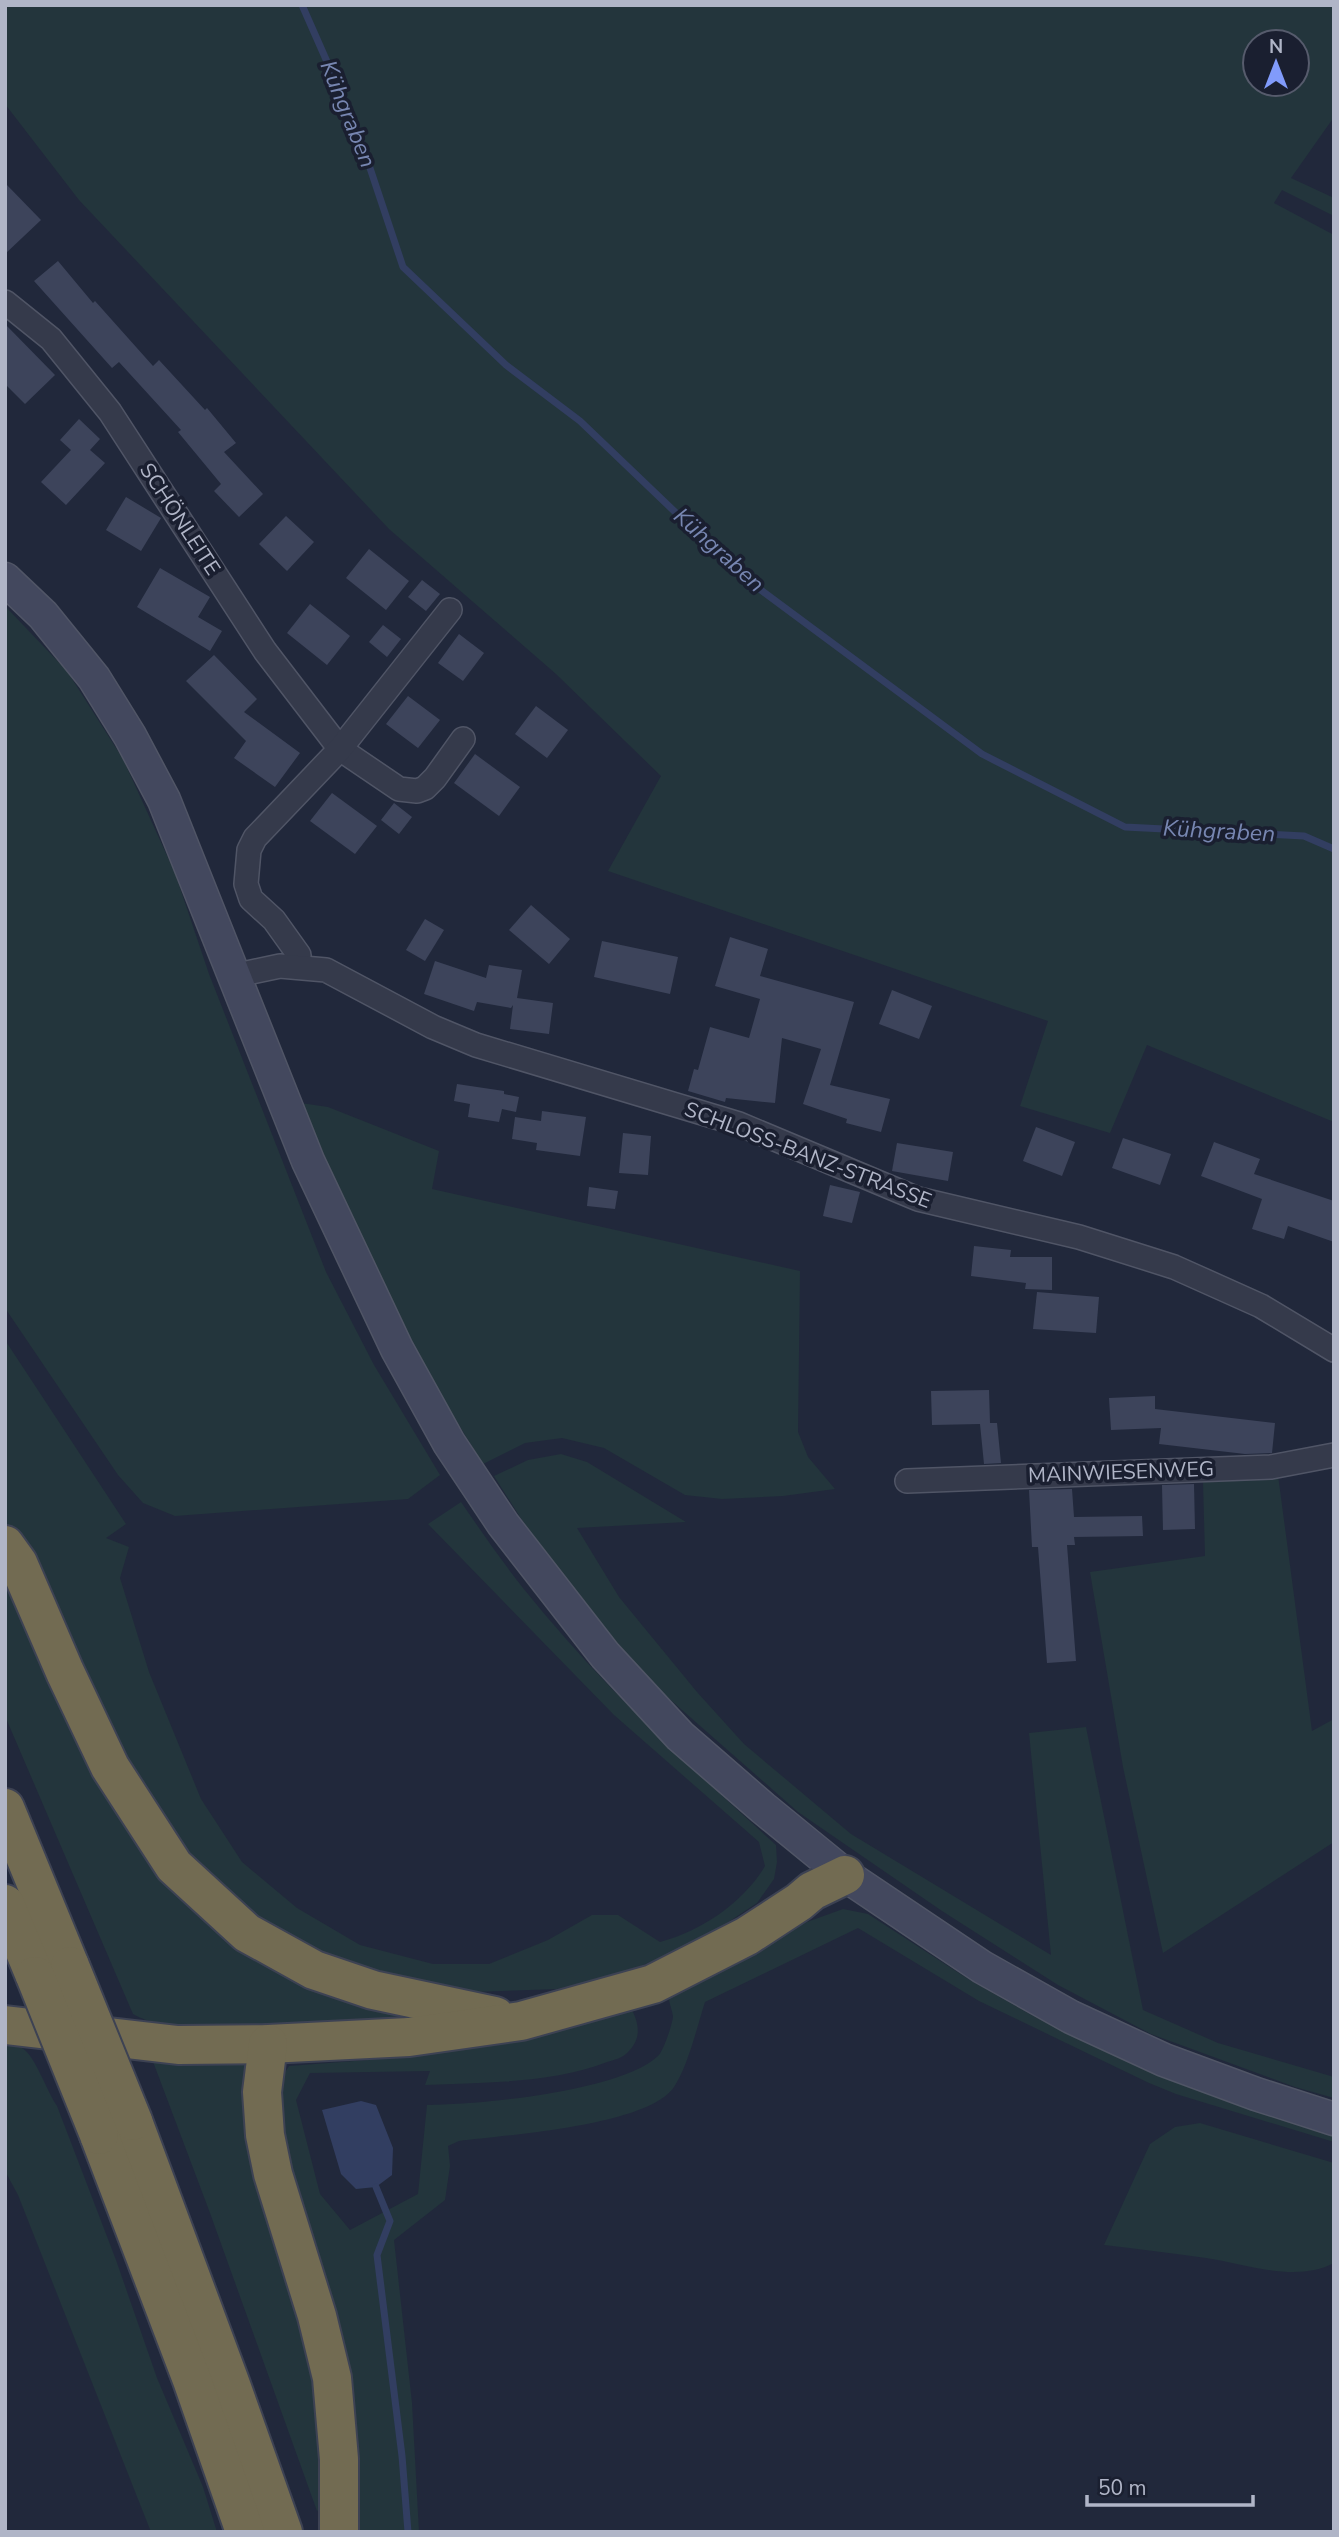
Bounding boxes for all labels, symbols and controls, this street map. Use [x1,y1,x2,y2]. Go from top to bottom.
north arrow [1241,28,1311,98]
text: N [1269,34,1283,60]
water label: Kühgraben [313,56,383,172]
street label: SCHÖNLEITE [133,457,227,581]
water label: Kühgraben [667,501,771,599]
water label: Kühgraben [1162,813,1276,849]
street label: SCHLOSS-BANZ-STRASSE [681,1095,935,1215]
street label: MAINWIESENWEG [1028,1455,1214,1489]
scale bar [1087,2464,1253,2508]
text: 50 m [1098,2474,1147,2502]

